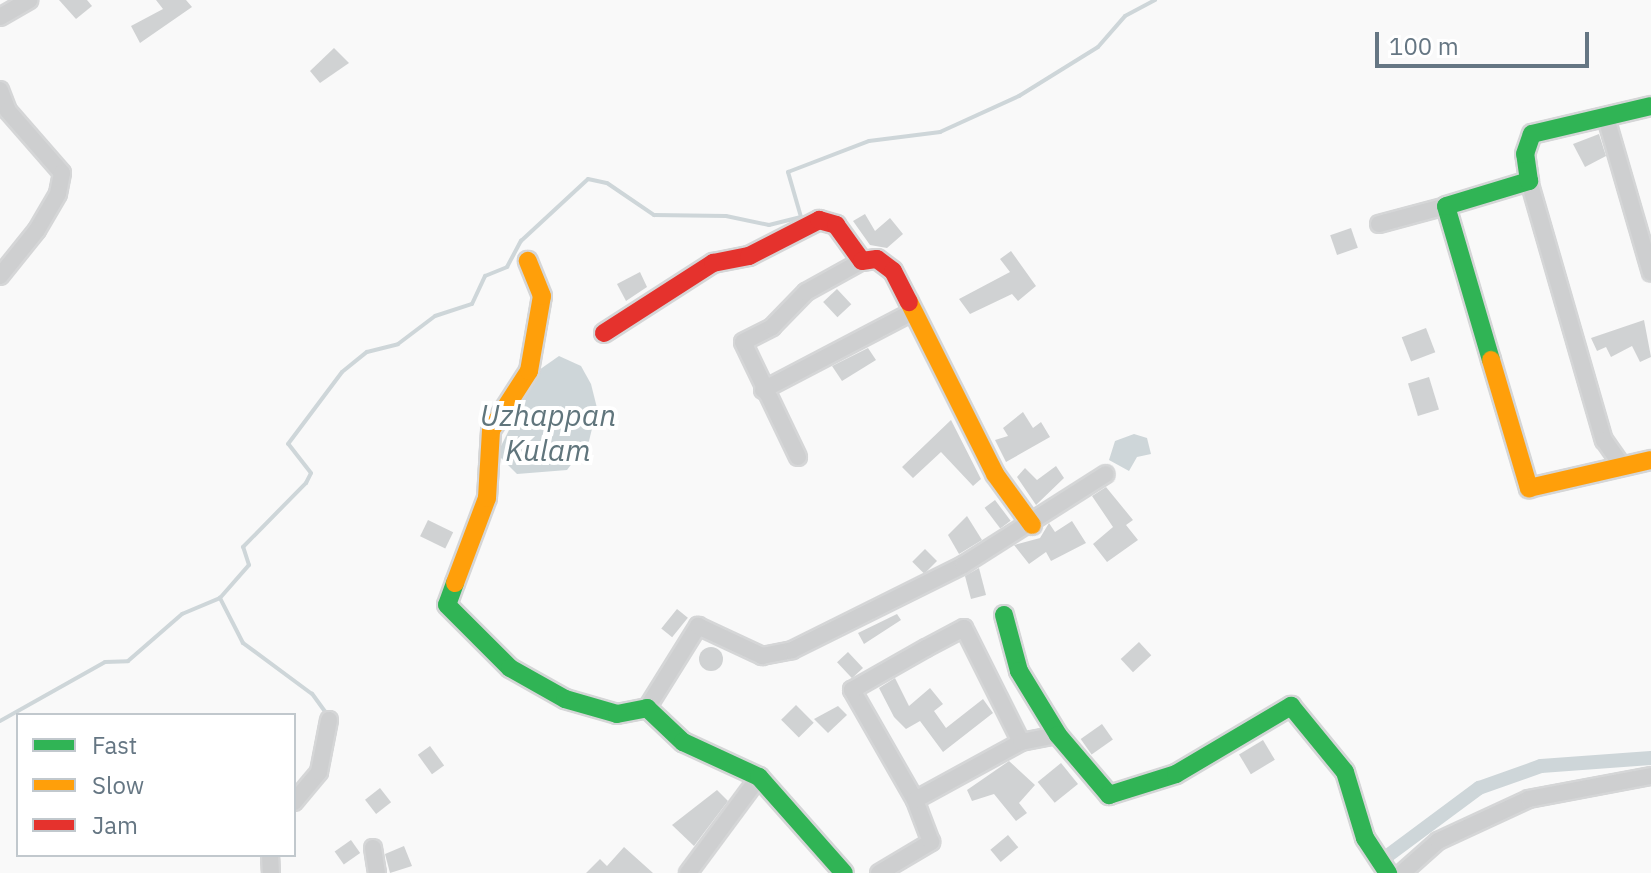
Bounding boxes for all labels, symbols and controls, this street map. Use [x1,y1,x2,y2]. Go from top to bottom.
scale bar [1379,16,1593,66]
text: 100 m [1389,30,1459,62]
water label: Uzhappan Kulam [480,397,616,468]
legend [16,713,296,857]
text: Fast [92,729,137,761]
text: Slow [92,769,144,801]
text: Jam [92,809,138,841]

